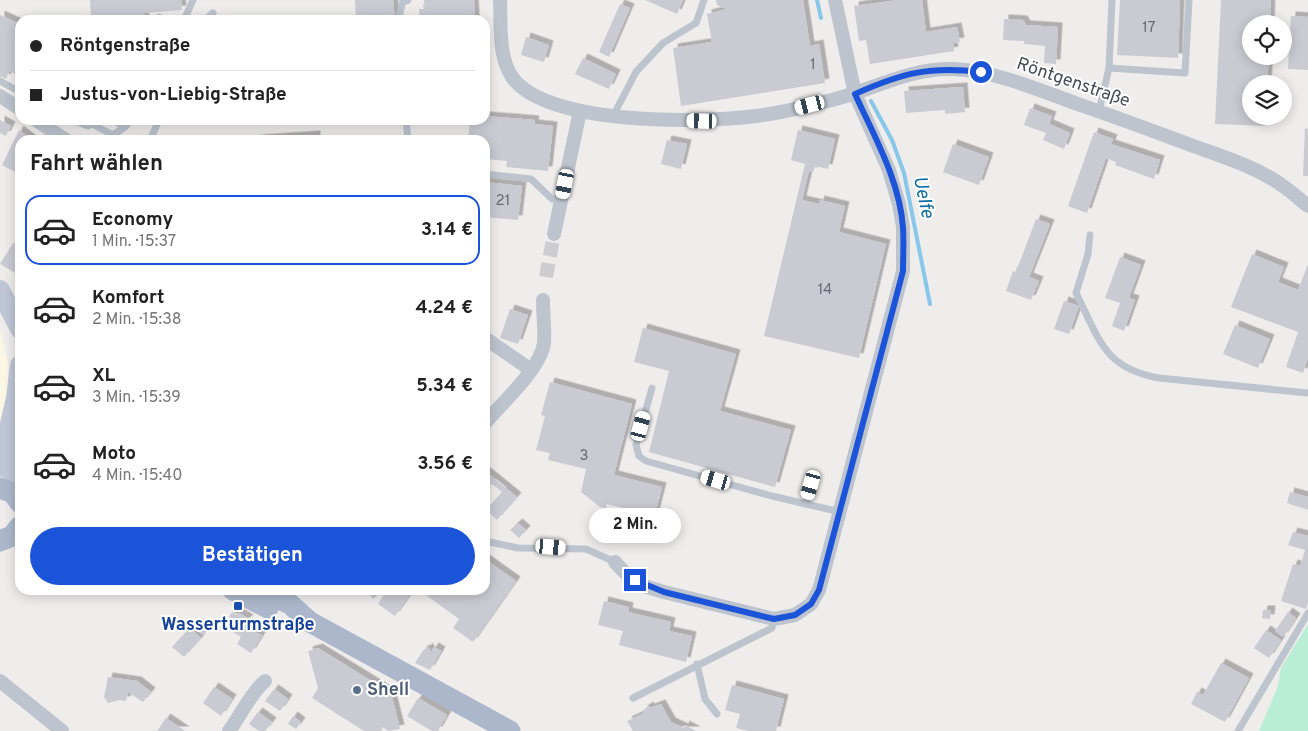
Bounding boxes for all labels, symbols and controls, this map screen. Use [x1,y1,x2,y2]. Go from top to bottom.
map controls [1242,15,1292,125]
button: locate [1242,15,1292,65]
house number: 17 [1142,19,1156,38]
text: Röntgenstraße [60,34,190,58]
street label: Röntgenstraße [1013,53,1133,113]
house number: 1 [810,56,816,75]
route start [970,61,992,83]
button: layers [1242,75,1292,125]
text: Justus-von-Liebig-Straße [60,83,287,107]
car [793,94,826,116]
car [686,113,717,129]
text: Fahrt wählen [30,151,163,178]
car [554,168,575,200]
water label: Uelfe [907,174,939,220]
house number: 21 [496,192,510,211]
icon: car [32,208,77,253]
text: Economy [92,208,173,232]
text: 3.14 € [421,218,473,242]
text: 1 Min. · 15:37 [92,232,176,252]
house number: 14 [818,281,832,300]
icon: car [32,286,77,331]
text: Komfort [92,286,164,310]
text: 4.24 € [416,296,473,320]
text: 2 Min. · 15:38 [92,310,182,330]
icon: car [32,364,77,409]
text: XL [92,364,115,388]
text: 5.34 € [416,374,473,398]
text: 3 Min. · 15:39 [92,388,181,408]
car [629,410,652,442]
icon: car [32,442,77,487]
text: Moto [92,442,136,466]
house number: 3 [579,447,589,466]
text: 3.56 € [417,452,473,476]
text: 4 Min. · 15:40 [92,466,183,486]
car [699,469,732,491]
car [799,469,822,501]
callout: 2 Min. [589,508,681,542]
text: 2 Min. [613,515,657,535]
button: Bestätigen [30,527,475,585]
car [535,538,566,556]
route end [624,569,646,591]
marker: Wasserturmstraße [232,600,244,612]
place label: Wasserturmstraße [161,614,315,637]
place label: Shell [367,679,409,702]
marker: Shell [351,684,363,696]

